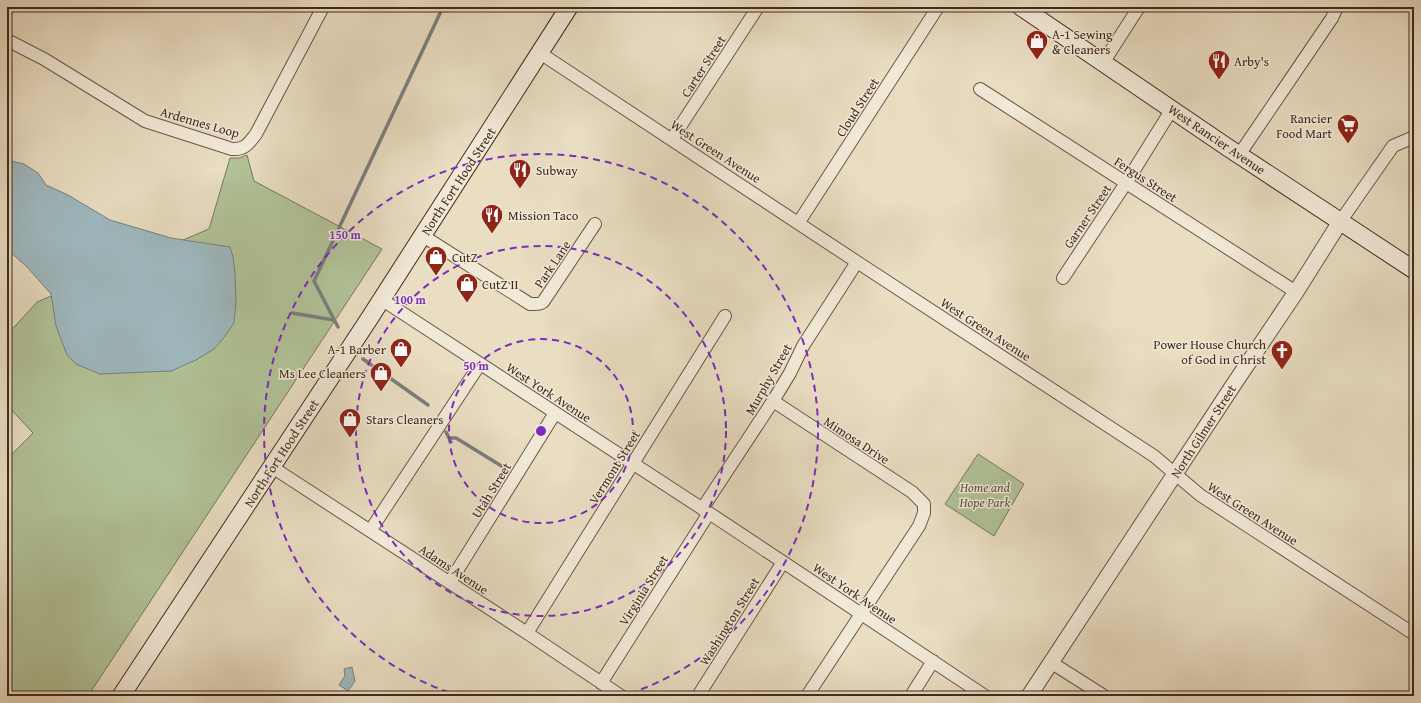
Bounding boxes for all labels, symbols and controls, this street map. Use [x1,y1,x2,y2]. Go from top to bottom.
place label: A-1 Sewing & Cleaners [1052,25,1113,59]
shop icon: A-1 Sewing & Cleaners [1024,28,1050,61]
street label: Carter Street [676,31,731,101]
restaurant icon: Arby's [1206,48,1232,81]
place label: Arby's [1234,52,1269,71]
street label: Cloud Street [831,74,884,141]
street label: West Rancier Avenue [1164,100,1269,179]
street label: Ardennes Loop [158,102,242,143]
place label: Rancier Food Mart [1276,109,1333,143]
supermarket icon: Rancier Food Mart [1335,112,1361,145]
street label: West Green Avenue [667,115,765,188]
street label: North Fort Hood Street [416,123,501,239]
street label: Fergus Street [1110,152,1181,207]
restaurant icon: Subway [507,157,533,190]
place label: Subway [536,161,578,180]
street label: Garner Street [1059,180,1116,252]
restaurant icon: Mission Taco [479,202,505,235]
place label: Mission Taco [508,206,579,225]
text: 150 m [329,226,362,243]
street label: Park Lane [529,237,575,292]
shop icon: CutZ [423,244,449,277]
place label: CutZ [452,248,478,267]
shop icon: CutZ II [454,271,480,304]
place label: CutZ II [482,275,518,294]
text: 100 m [394,291,427,308]
street label: West Green Avenue [937,293,1035,366]
place label: Power House Church of God in Christ [1153,335,1267,369]
shop icon: A-1 Barber [388,336,414,369]
church icon: Power House Church of God in Christ [1269,338,1295,371]
place label: A-1 Barber [327,340,387,359]
street label: Murphy Street [740,340,797,418]
text: 50 m [463,357,489,374]
street label: West York Avenue [503,358,595,427]
shop icon: Ms Lee Cleaners [368,360,394,393]
place label: Ms Lee Cleaners [279,364,366,383]
street label: North Gilmer Street [1166,380,1241,482]
street label: North Fort Hood Street [239,395,324,511]
shop icon: Stars Cleaners [337,406,363,439]
place label: Stars Cleaners [366,410,443,429]
street label: Mimosa Drive [820,412,893,469]
centre of rings [534,424,548,438]
street label: Vermont Street [584,426,645,508]
street label: Utah Street [467,458,516,522]
street label: West Green Avenue [1204,477,1302,550]
park label: Home and Hope Park [959,478,1010,512]
street label: Adams Avenue [415,540,492,599]
street label: Virginia Street [614,551,673,629]
street label: West York Avenue [809,558,901,629]
street label: Washington Street [695,573,764,669]

